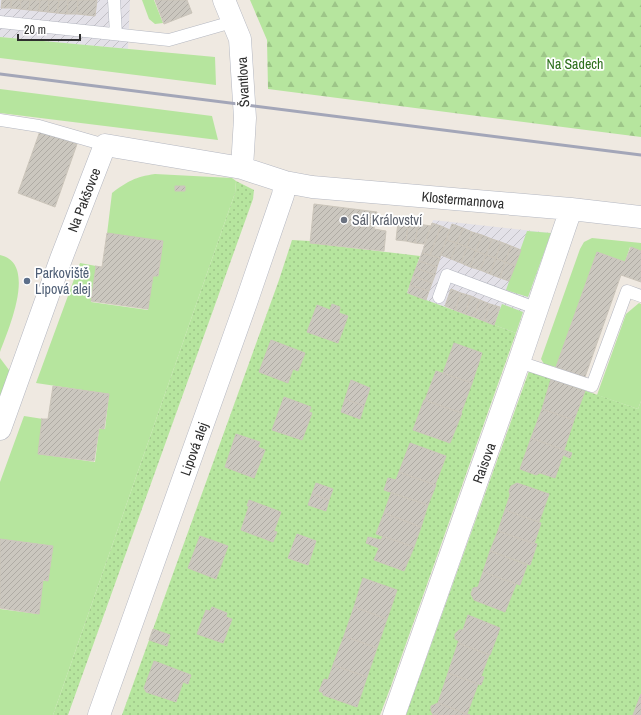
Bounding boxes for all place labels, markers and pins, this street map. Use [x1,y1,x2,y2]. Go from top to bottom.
place label: Sál Království [352,211,423,229]
marker: Sál Království [339,215,349,225]
place label: Parkoviště Lipová alej [35,264,91,298]
marker: Parkoviště Lipová alej [22,276,32,286]

